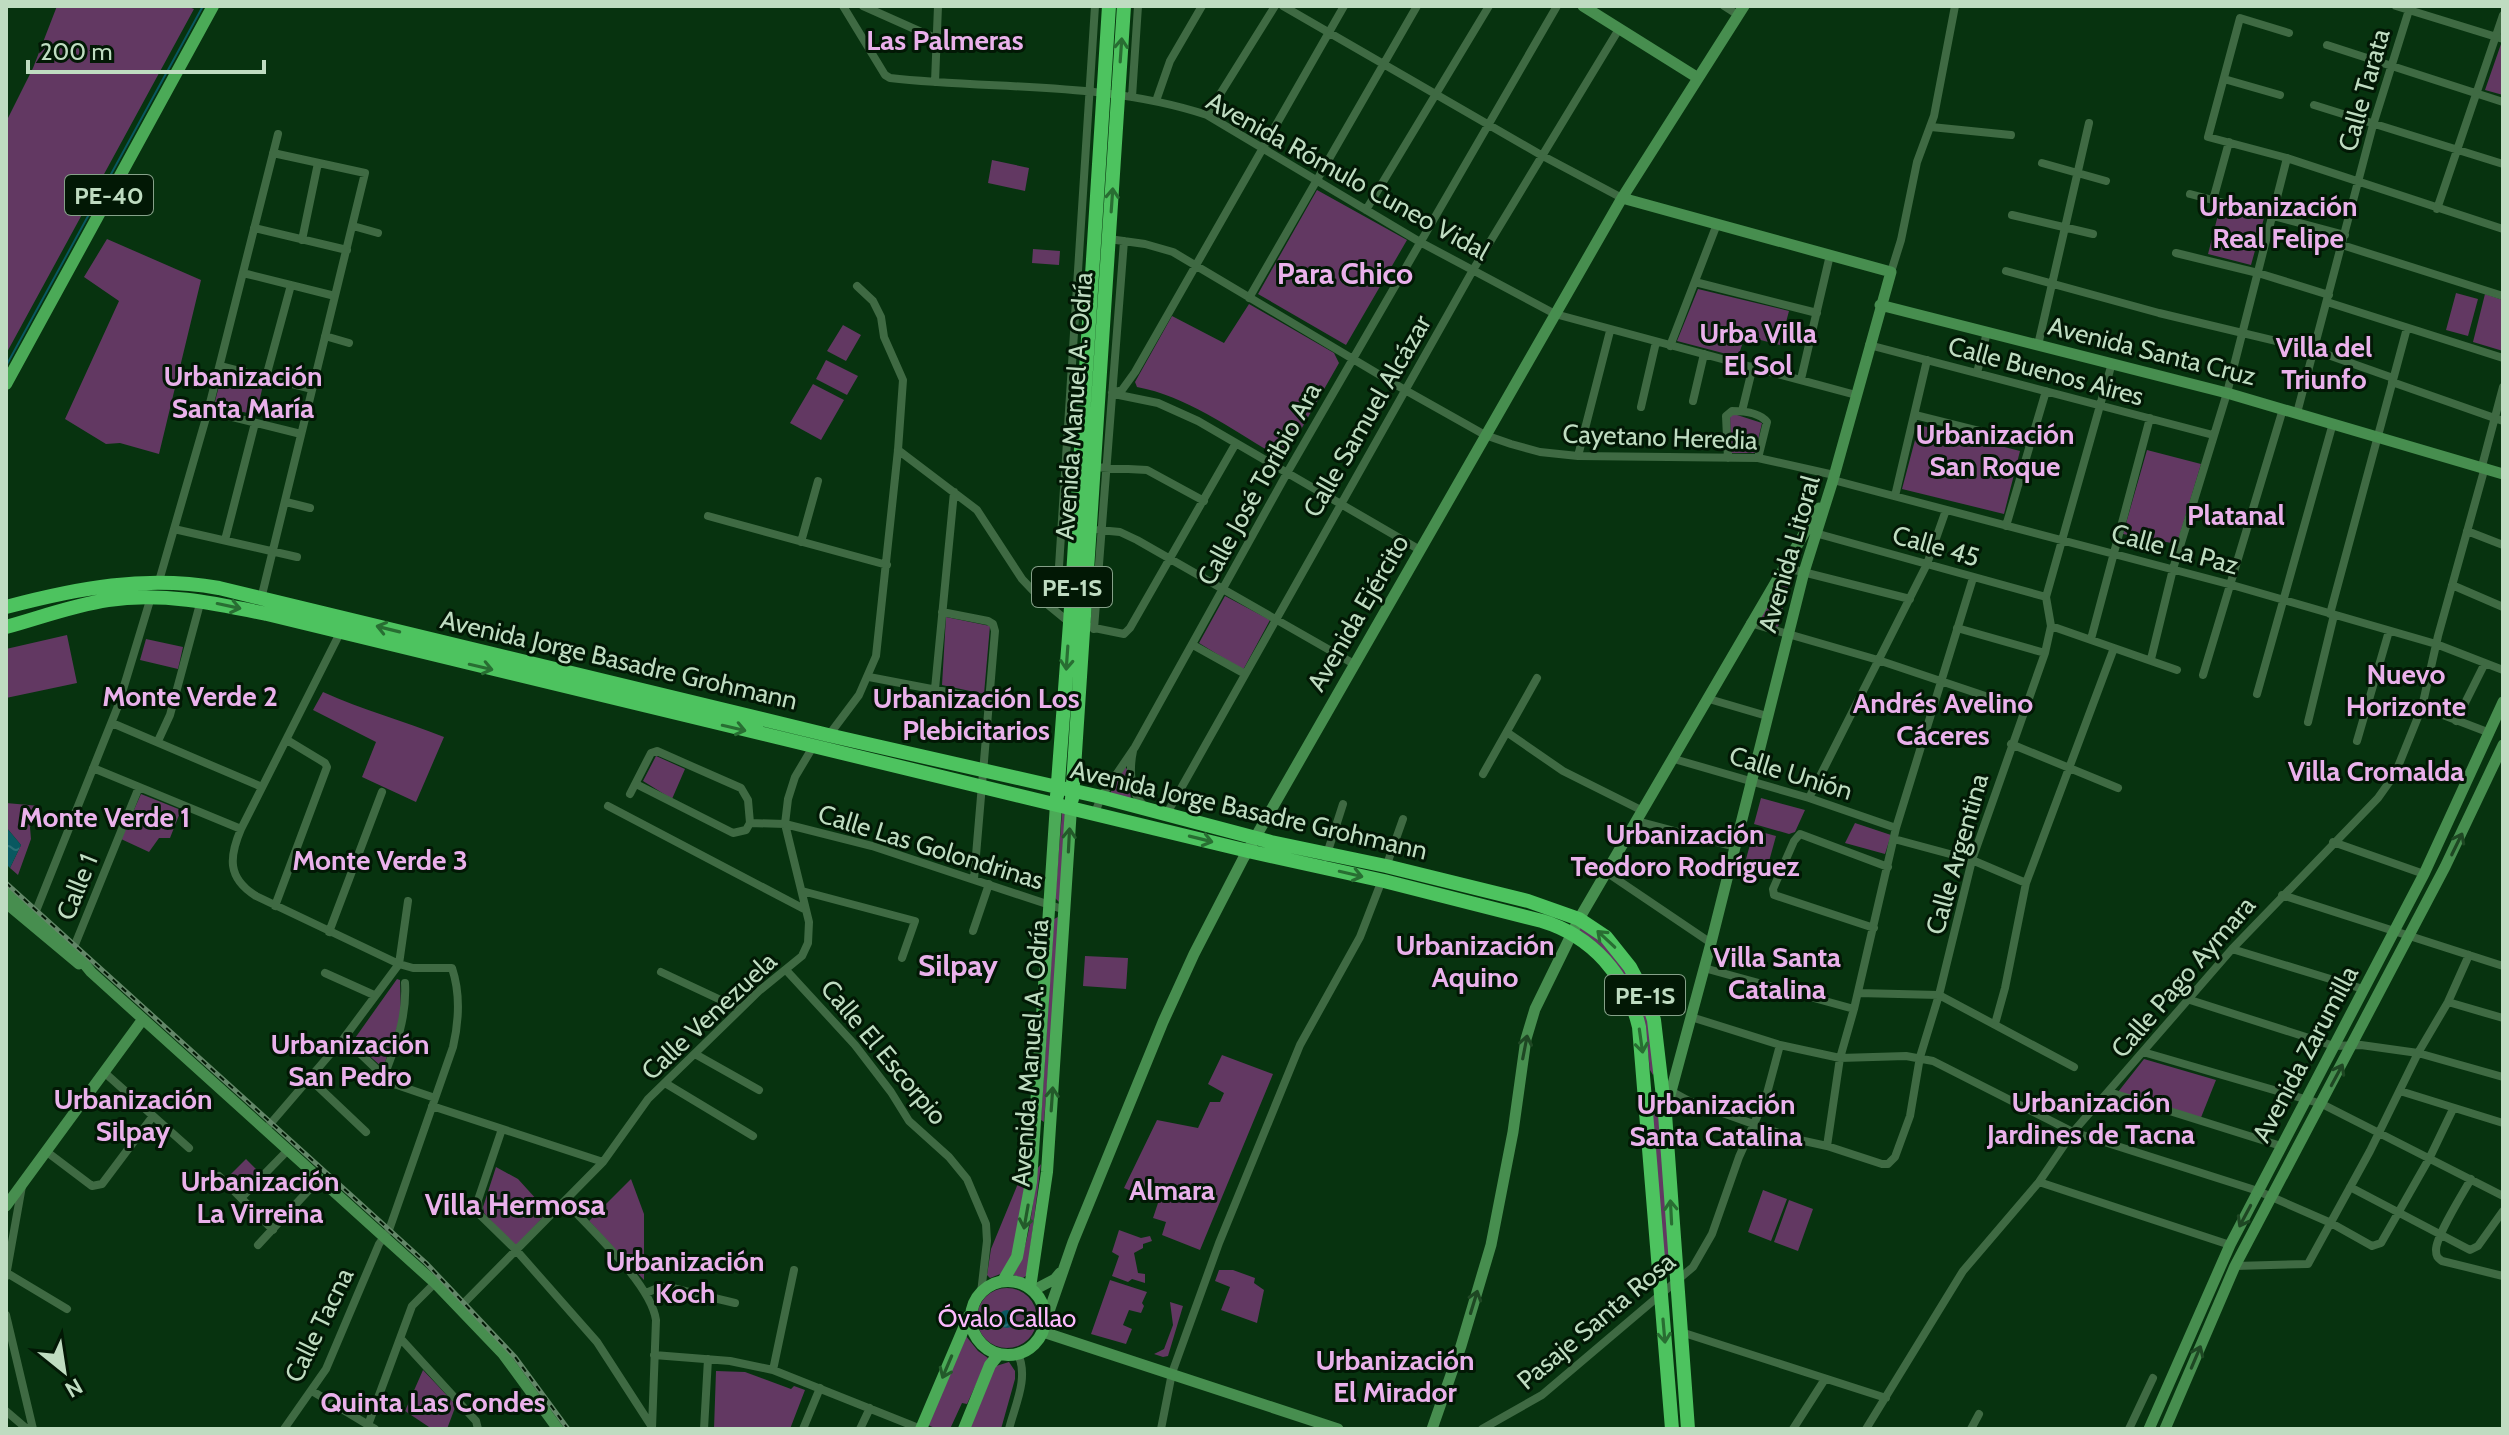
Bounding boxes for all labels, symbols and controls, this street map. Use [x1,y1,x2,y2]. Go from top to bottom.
district label: Las Palmeras [866,23,1024,57]
scale bar [28,24,264,74]
street label: Calle Tarata [2331,25,2397,155]
text: 200 m [40,37,113,66]
one-way arrow [1114,37,1129,64]
street label: Avenida Rómulo Cuneo Vidal [1201,85,1495,267]
road number: PE-40 [65,175,153,215]
one-way arrow [1105,187,1120,214]
district label: Urbanización Real Felipe [2198,189,2358,255]
district label: Para Chico [1277,255,1413,292]
street label: Avenida Manuel A. Odría [1049,270,1099,541]
street label: Calle Samuel Alcázar [1296,308,1438,523]
street label: Avenida Santa Cruz [2045,310,2259,392]
district label: Urba Villa El Sol [1699,316,1817,382]
street label: Calle Buenos Aires [1945,330,2147,413]
district label: Villa del Triunfo [2276,330,2372,396]
district label: Urbanización Santa María [163,359,323,425]
street label: Calle José Toribio Ara [1190,377,1328,591]
district label: Urbanización San Roque [1915,417,2075,483]
street label: Cayetano Heredia [1562,418,1759,456]
street label: Avenida Litoral [1751,472,1827,636]
district label: Platanal [2187,498,2285,532]
street label: Calle La Paz [2108,517,2242,581]
street label: Calle 45 [1889,518,1983,574]
street label: Avenida Ejército [1300,529,1416,697]
road number: PE-1S [1032,567,1112,607]
one-way arrow [215,599,241,614]
street label: Avenida Jorge Basadre Grohmann [437,603,801,717]
one-way arrow [376,621,401,636]
one-way arrow [1059,644,1074,671]
district label: Nuevo Horizonte [2346,657,2466,723]
one-way arrow [468,661,494,676]
district label: Monte Verde 2 [102,679,278,713]
district label: Urbanización Los Plebicitarios [873,681,1080,747]
district label: Andrés Avelino Cáceres [1853,686,2033,752]
one-way arrow [721,721,746,736]
street label: Calle Unión [1726,739,1856,807]
street label: Avenida Jorge Basadre Grohmann [1067,753,1431,867]
district label: Villa Cromalda [2288,754,2464,788]
street label: Calle Argentina [1919,769,1995,938]
street label: Calle Las Golondrinas [814,797,1048,897]
district label: Monte Verde 1 [20,800,190,834]
district label: Urbanización Teodoro Rodríguez [1570,817,1800,883]
one-way arrow [1062,827,1077,854]
one-way arrow [1188,833,1213,848]
one-way arrow [2450,833,2465,856]
district label: Monte Verde 3 [292,843,468,877]
street label: Calle 1 [49,849,105,925]
one-way arrow [1338,867,1364,882]
street label: Calle Pago Aymara [2104,889,2262,1064]
street label: Avenida Manuel A. Odría [1005,917,1055,1188]
district label: Urbanización Aquino [1395,928,1555,994]
one-way arrow [1596,930,1616,949]
district label: Villa Santa Catalina [1713,940,1841,1006]
street label: Calle Venezuela [635,945,784,1087]
district label: Silpay [918,947,999,984]
street label: Avenida Zarumilla [2245,960,2365,1148]
street label: Calle El Escorpio [814,973,954,1131]
road number: PE-1S [1605,975,1685,1015]
district label: Urbanización San Pedro [270,1027,430,1093]
one-way arrow [1634,1028,1649,1054]
one-way arrow [1518,1035,1533,1061]
one-way arrow [2329,1063,2345,1087]
district label: Urbanización Silpay [53,1082,213,1148]
district label: Urbanización Jardines de Tacna [1986,1085,2195,1151]
one-way arrow [1045,1086,1060,1113]
district label: Urbanización Santa Catalina [1629,1087,1803,1153]
district label: Urbanización La Virreina [180,1164,340,1230]
district label: Almara [1129,1173,1215,1207]
district label: Villa Hermosa [425,1186,605,1223]
one-way arrow [1663,1199,1678,1226]
one-way arrow [1017,1203,1032,1229]
one-way arrow [2236,1204,2252,1227]
district label: Urbanización Koch [605,1244,765,1310]
street label: Pasaje Santa Rosa [1510,1245,1682,1396]
street label: Calle Tacna [278,1262,361,1387]
one-way arrow [1467,1289,1482,1315]
park label: Óvalo Callao [938,1302,1076,1334]
one-way arrow [1657,1317,1672,1344]
north arrow [24,1331,104,1411]
district label: Urbanización El Mirador [1315,1343,1475,1409]
one-way arrow [2189,1345,2204,1370]
one-way arrow [939,1355,954,1379]
text: N [60,1372,87,1403]
district label: Quinta Las Condes [320,1385,546,1419]

